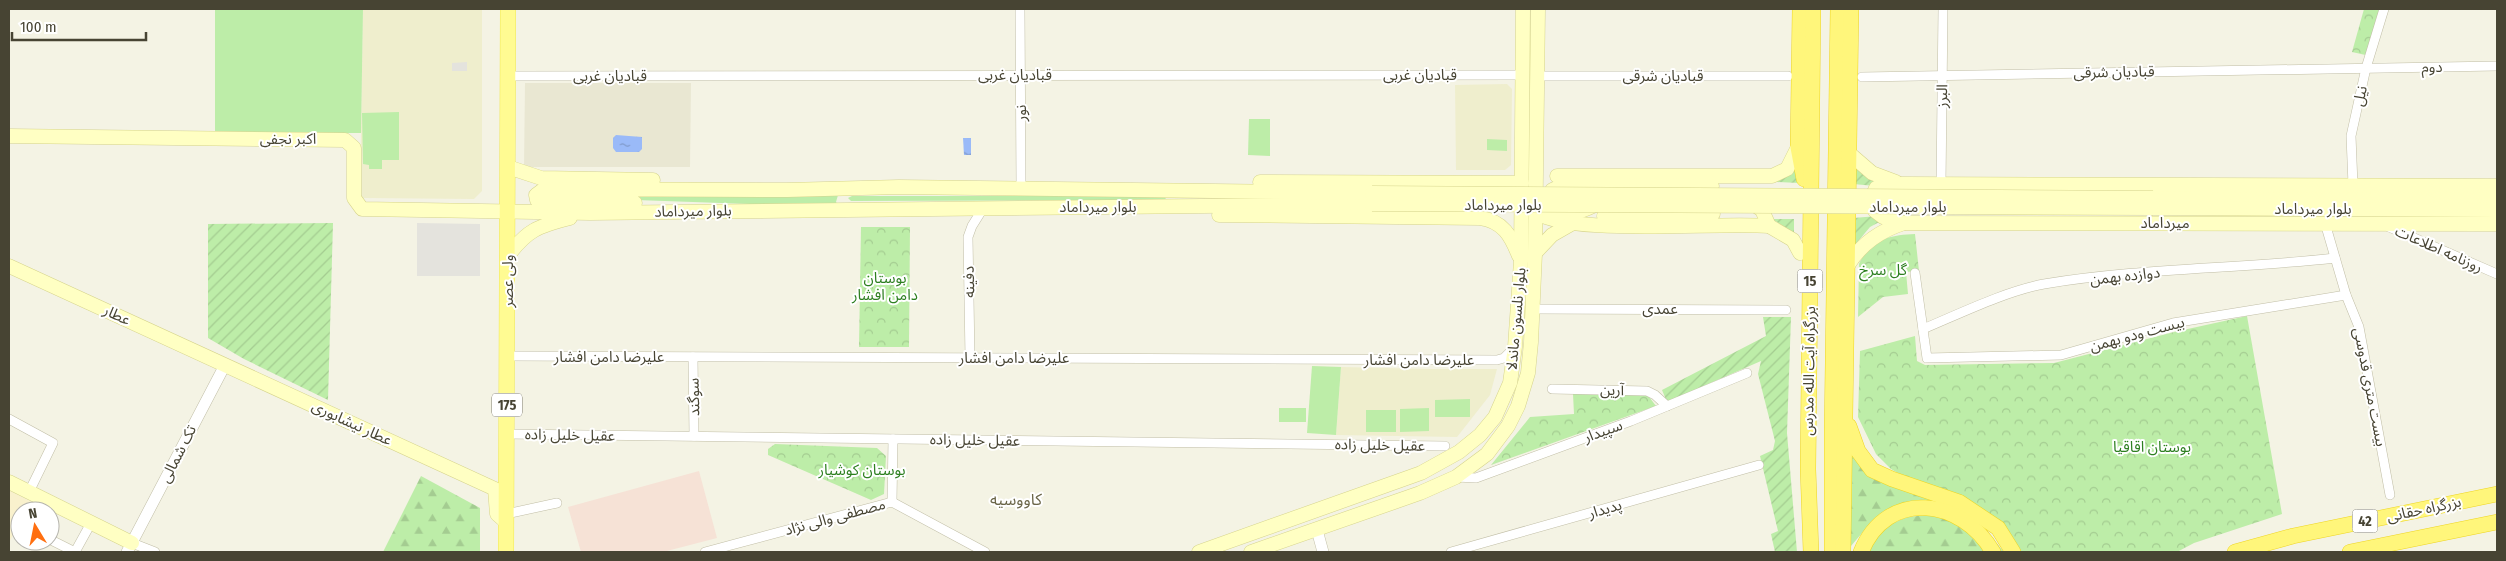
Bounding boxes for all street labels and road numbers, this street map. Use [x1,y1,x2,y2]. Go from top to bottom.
street label: دوم [2421,58,2443,78]
street label: قبادیان شرقی [2073,62,2155,82]
street label: قبادیان غربی [978,66,1052,84]
street label: قبادیان غربی [1383,66,1457,84]
street label: قبادیان غربی [573,67,647,85]
street label: قبادیان شرقی [1622,67,1704,85]
street label: البرز [1933,84,1951,109]
street label: نیل [2349,84,2371,108]
street label: نور [1012,105,1030,122]
street label: اکبر نجفی [260,130,316,148]
street label: بلوار میرداماد [1464,196,1542,214]
street label: بلوار میرداماد [1059,198,1137,216]
street label: بلوار میرداماد [1869,198,1947,216]
street label: بلوار میرداماد [2274,200,2352,218]
street label: بلوار میرداماد [654,201,732,221]
street label: میرداماد [2140,214,2190,232]
street label: روزنامه اطلاعات [2392,222,2486,276]
street label: ولی عصر [499,255,517,308]
street label: دوازده بهمن [2089,263,2161,289]
street label: دفینه [960,266,978,298]
street label: بلوار نلسون ماندلا [1503,267,1529,371]
road number: 15 [1798,270,1822,292]
street label: عطار [100,300,134,329]
street label: عمدی [1642,300,1678,318]
street label: بزرگراه آیت الله مدرس [1799,306,1819,436]
street label: بیست ودو بهمن [2088,313,2186,355]
street label: بیست متری قدوسی [2350,326,2390,448]
street label: علیرضا دامن افشار [553,348,665,366]
street label: علیرضا دامن افشار [958,349,1070,367]
street label: علیرضا دامن افشار [1363,351,1475,369]
street label: سوگند [685,378,703,416]
street label: آرین [1600,381,1625,399]
road number: 175 [492,394,522,416]
street label: عطار نیشابوری [309,397,395,450]
street label: سپیدار [1580,416,1625,448]
street label: تک شمالی [156,422,200,486]
street label: عقیل خلیل زاده [525,425,616,445]
street label: عقیل خلیل زاده [930,430,1021,450]
street label: عقیل خلیل زاده [1335,435,1426,455]
street label: بزرگراه حقانی [2385,492,2463,526]
street label: مصطفی والی نژاد [783,495,887,539]
street label: پدیدار [1585,496,1624,524]
road number: 42 [2352,510,2378,532]

